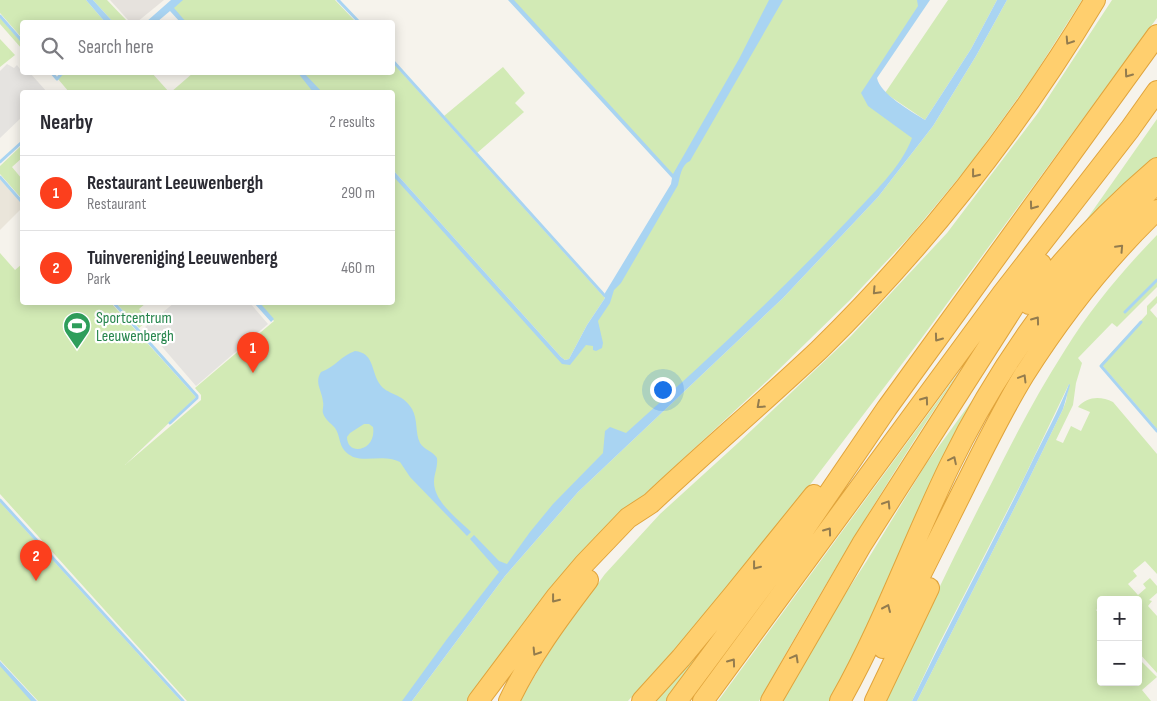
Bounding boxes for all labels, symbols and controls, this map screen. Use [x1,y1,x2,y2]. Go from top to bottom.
search box [20,20,395,75]
icon: search [38,34,66,62]
text: Search here [78,36,154,59]
one-way arrow [1066,36,1075,45]
one-way arrow [1126,68,1134,77]
text: Nearby [40,110,93,135]
text: 2 results [329,113,375,132]
one-way arrow [973,168,981,177]
text: Restaurant Leeuwenbergh [87,172,263,195]
text: 1 [53,184,59,203]
text: 290 m [341,184,375,203]
text: Restaurant [87,195,146,214]
one-way arrow [1030,200,1039,210]
one-way arrow [1114,244,1123,253]
text: Tuinvereniging Leeuwenberg [87,247,278,270]
text: 2 [52,259,60,278]
text: 460 m [341,259,375,278]
text: Park [87,270,110,289]
one-way arrow [873,285,882,294]
place label: Sportcentrum Leeuwenbergh [96,309,174,346]
sports icon: Sportcentrum Leeuwenbergh [62,311,92,350]
one-way arrow [1030,317,1039,326]
pin: 1 [237,332,269,373]
one-way arrow [935,332,944,342]
one-way arrow [1017,374,1027,383]
your location [650,377,676,403]
one-way arrow [919,396,928,406]
one-way arrow [756,399,765,408]
one-way arrow [947,456,957,465]
one-way arrow [881,500,891,509]
one-way arrow [823,528,831,537]
pin: 2 [20,540,52,581]
one-way arrow [753,560,762,570]
one-way arrow [553,593,561,602]
map controls [1097,596,1142,686]
button: + [1097,596,1142,641]
one-way arrow [881,604,892,613]
button: − [1097,641,1142,686]
one-way arrow [533,647,543,656]
one-way arrow [788,655,798,664]
one-way arrow [726,658,735,668]

